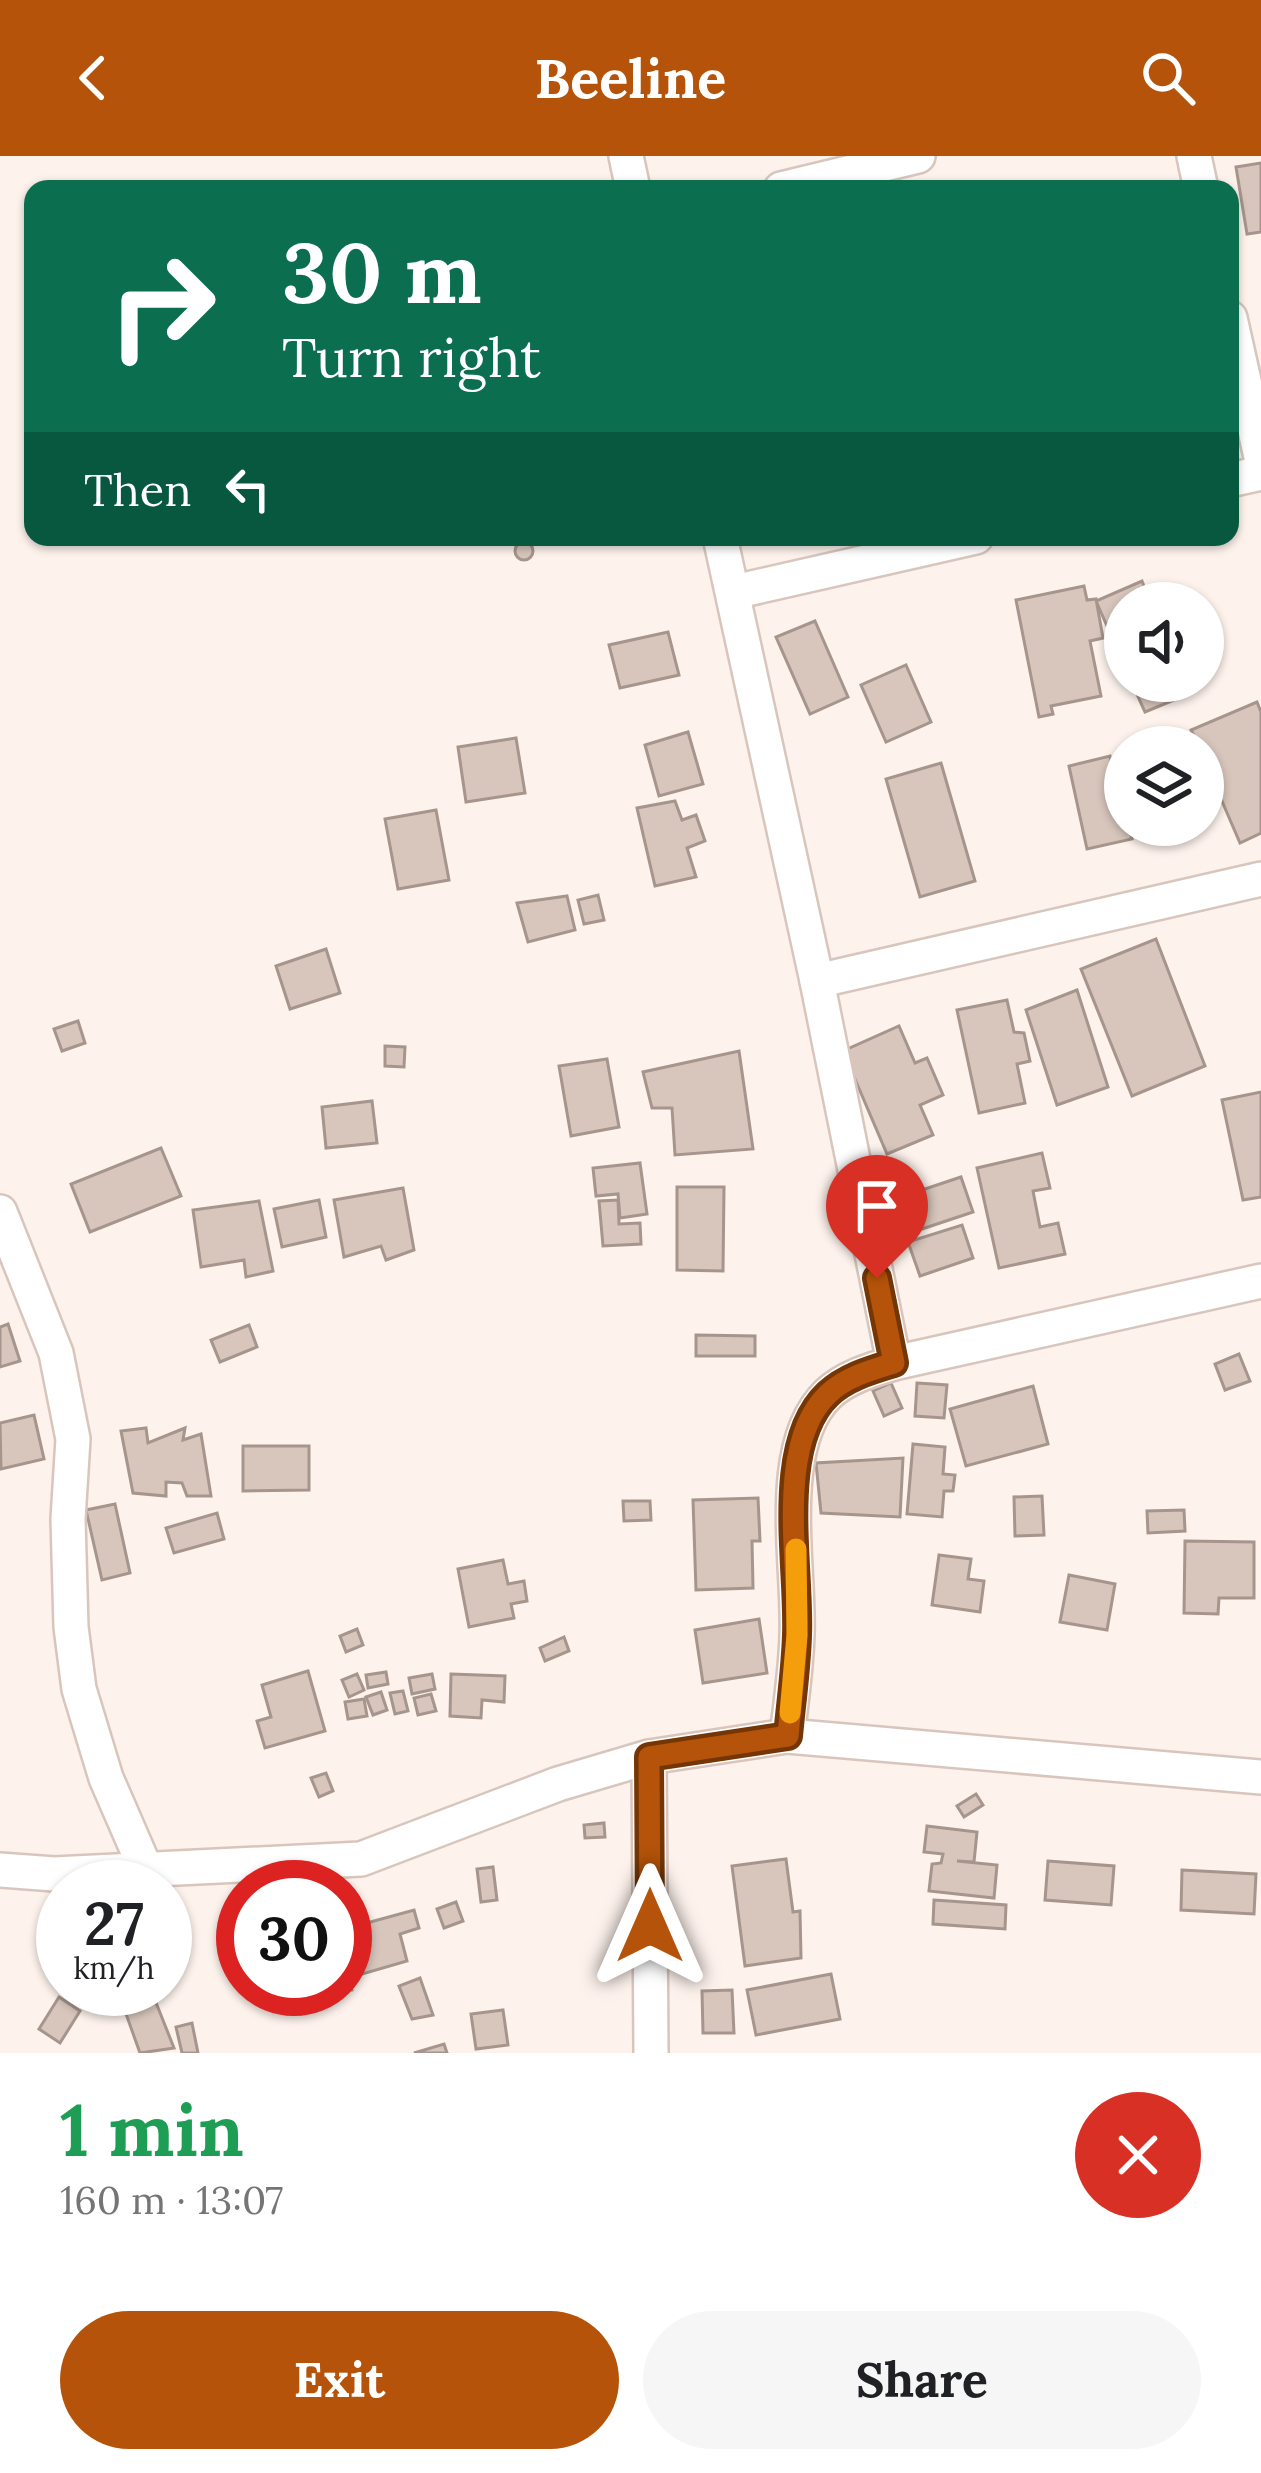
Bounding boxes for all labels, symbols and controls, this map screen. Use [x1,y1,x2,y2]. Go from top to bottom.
text: Beeline [535,44,726,113]
icon: back [60,45,126,111]
icon: search [1135,45,1201,111]
text: 30 m [282,218,482,326]
icon: right [84,228,240,384]
text: Turn right [282,323,541,392]
icon: left [215,456,281,522]
text: Then [84,461,191,518]
map controls [1104,582,1224,846]
button: sound [1104,582,1224,702]
button: layers [1104,726,1224,846]
pin [826,1155,928,1278]
icon: arrive [844,1173,910,1239]
speed limit sign: 30 [216,1860,372,2016]
position arrow [587,1863,713,1989]
text: 27 [84,1885,144,1961]
text: km/h [73,1949,155,1987]
text: 1 min [60,2084,244,2176]
button: close [1075,2092,1201,2218]
text: 160 m · 13:07 [60,2175,283,2225]
button: Exit [60,2311,619,2449]
button: Share [643,2311,1201,2449]

